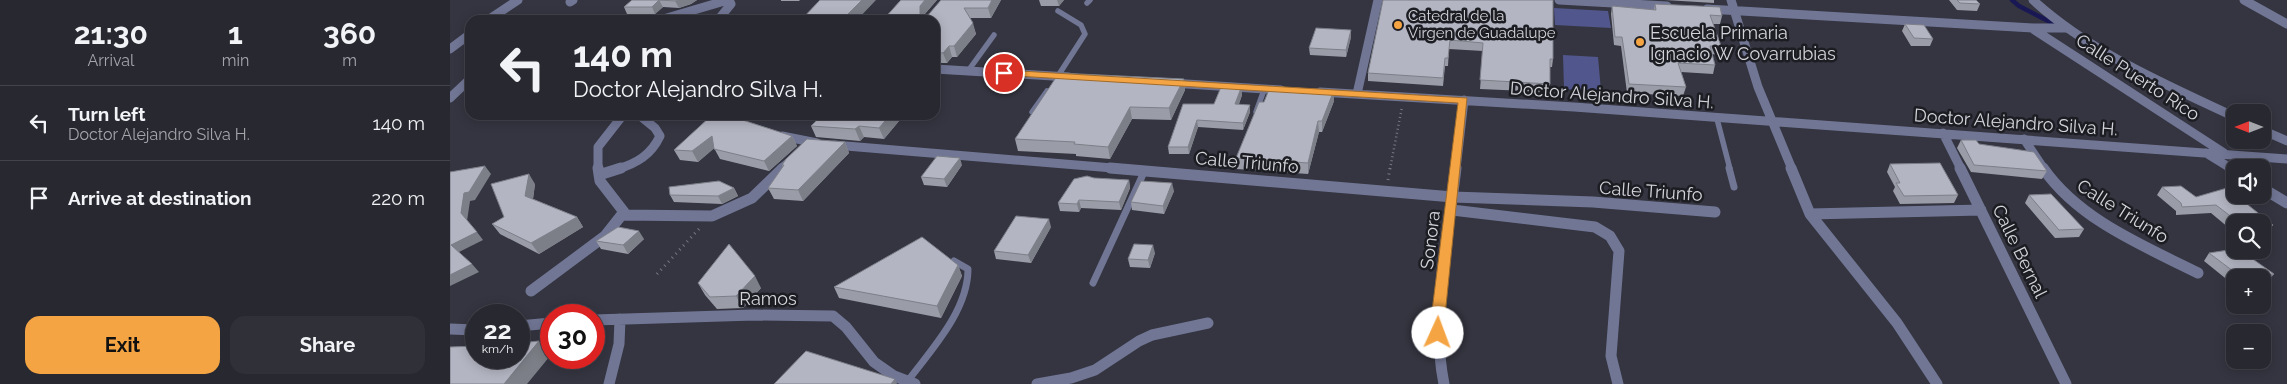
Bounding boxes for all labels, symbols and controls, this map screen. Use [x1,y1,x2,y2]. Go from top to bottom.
place label: Catedral de la Virgen de Guadalupe [1408,7,1556,42]
text: 21:30 [74,16,148,51]
text: 1 [228,16,243,51]
text: 360 [323,16,376,51]
marker: Catedral de la Virgen de Guadalupe [1392,19,1404,31]
place label: Escuela Primaria Ignacio W Covarrubias [1650,22,1836,64]
street label: Calle Puerto Rico [2072,29,2204,125]
text: 140 m [573,34,673,75]
icon: left [490,35,555,100]
marker: Escuela Primaria Ignacio W Covarrubias [1634,36,1646,48]
text: Arrival [87,51,134,70]
text: min [222,51,249,70]
text: m [342,51,357,70]
pin [983,52,1025,94]
icon: arrive [990,59,1018,87]
text: Doctor Alejandro Silva H. [573,76,823,102]
street label: Doctor Alejandro Silva H. [1509,77,1715,113]
text: Turn left [68,103,145,125]
street label: Doctor Alejandro Silva H. [1913,104,2119,140]
north arrow [2226,104,2271,149]
map controls [2226,104,2271,369]
icon: left [25,109,53,137]
text: 140 m [373,112,425,134]
text: Doctor Alejandro Silva H. [68,125,250,144]
street label: Calle Triunfo [1194,147,1300,177]
button: sound [2226,159,2271,204]
street label: Calle Triunfo [2073,175,2173,248]
street label: Calle Triunfo [1599,177,1704,205]
icon: arrive [25,184,53,212]
text: Arrive at destination [68,187,252,209]
text: 220 m [371,187,425,209]
street label: Calle Bernal [1988,201,2052,301]
street label: Sonora [1416,209,1444,271]
button: search [2226,214,2271,259]
button: + [2226,269,2271,314]
street label: Ramos [739,288,797,309]
speed limit sign: 30 [540,304,605,369]
position arrow [1411,306,1463,358]
text: 22 [483,315,512,345]
button: Exit [25,316,220,374]
button: Share [230,316,425,374]
button: − [2226,324,2271,369]
text: km/h [482,342,513,356]

